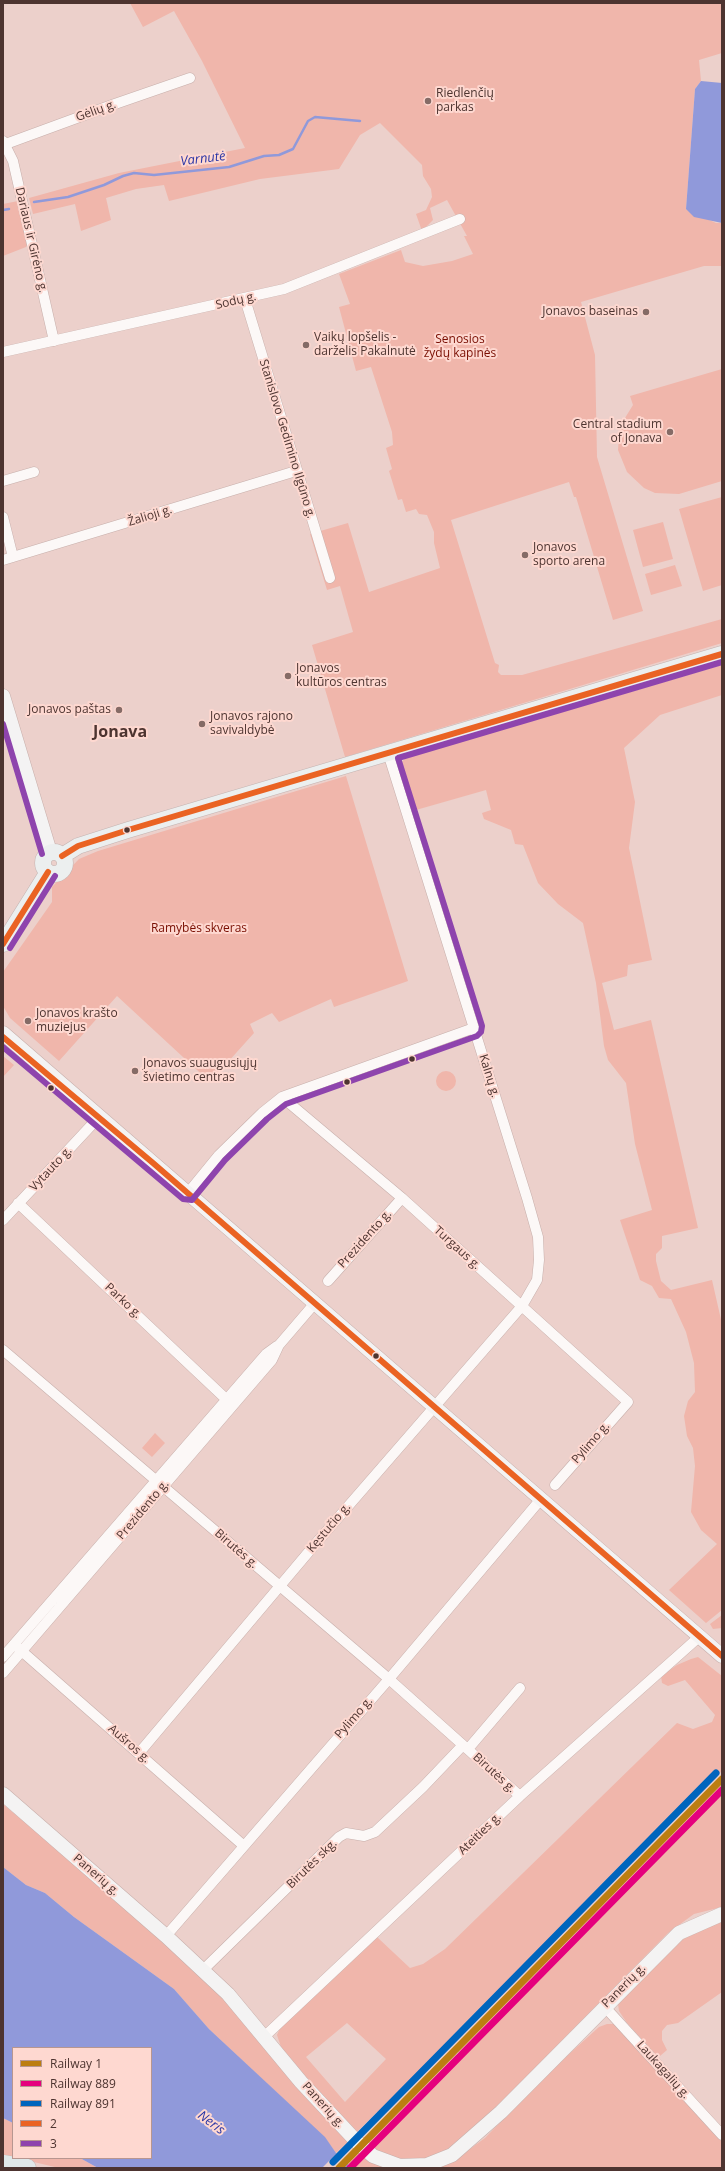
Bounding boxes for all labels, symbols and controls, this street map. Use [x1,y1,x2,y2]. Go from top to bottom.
place label: Riedlenčių parkas [436,87,494,115]
marker: Riedlenčių parkas [423,96,433,106]
street label: Gėlių g. [74,97,118,125]
water label: Varnutė [180,148,226,170]
street label: Dariaus ir Girėno g. [12,186,50,294]
street label: Sodų g. [214,289,258,313]
place label: Jonavos baseinas [542,305,638,319]
marker: Jonavos baseinas [641,307,651,317]
place label: Vaikų lopšelis - darželis Pakalnutė [314,331,416,359]
park label: Senosios žydų kapinės [424,333,496,361]
marker: Vaikų lopšelis - darželis Pakalnutė [301,340,311,350]
street label: Stanislovo Gedimino Ilgūno g. [256,358,318,520]
place label: Central stadium of Jonava [573,418,662,446]
marker: Central stadium of Jonava [665,427,675,437]
street label: Žalioji g. [126,502,174,530]
place label: Jonavos sporto arena [533,541,605,569]
marker: Jonavos sporto arena [520,550,530,560]
place label: Jonavos kultūros centras [296,662,387,690]
marker: Jonavos kultūros centras [283,671,293,681]
place label: Jonavos paštas [28,703,111,717]
marker: Jonavos paštas [114,705,124,715]
place label: Jonavos rajono savivaldybė [210,710,293,738]
marker: Jonavos rajono savivaldybė [197,719,207,729]
district label: Jonava [93,722,147,742]
unlabelled marker [122,825,132,835]
park label: Ramybės skveras [151,922,247,936]
place label: Jonavos krašto muziejus [36,1007,118,1035]
marker: Jonavos krašto muziejus [23,1016,33,1026]
street label: Kalnų g. [476,1053,502,1099]
unlabelled marker [407,1054,417,1064]
place label: Jonavos suaugusiųjų švietimo centras [143,1057,257,1085]
marker: Jonavos suaugusiųjų švietimo centras [130,1066,140,1076]
unlabelled marker [342,1077,352,1087]
unlabelled marker [46,1083,56,1093]
street label: Vytauto g. [27,1144,75,1194]
street label: Prezidento g. [335,1207,395,1271]
street label: Turgaus g. [431,1223,483,1273]
street label: Parko g. [102,1280,144,1322]
unlabelled marker [371,1351,381,1361]
street label: Pylimo g. [569,1419,613,1467]
street label: Prezidento g. [114,1477,172,1543]
street label: Kęstučio g. [304,1500,354,1556]
street label: Birutės g. [211,1526,261,1572]
street label: Pylimo g. [332,1694,376,1742]
street label: Aušros g. [105,1722,153,1766]
street label: Birutės g. [470,1750,518,1796]
street label: Ateities g. [456,1810,504,1858]
street label: Birutės skg. [284,1836,340,1892]
street label: Panerių g. [70,1851,122,1899]
street label: Panerių g. [599,1961,649,2011]
street label: Laukagalių g. [633,2038,693,2102]
legend [12,2047,152,2159]
text: Railway 1 [50,2055,102,2072]
text: Railway 889 [50,2075,116,2092]
street label: Panerių g. [299,2079,347,2131]
text: Railway 891 [50,2095,116,2112]
water label: Neris [194,2108,228,2138]
text: 2 [50,2115,57,2132]
text: 3 [50,2135,57,2152]

